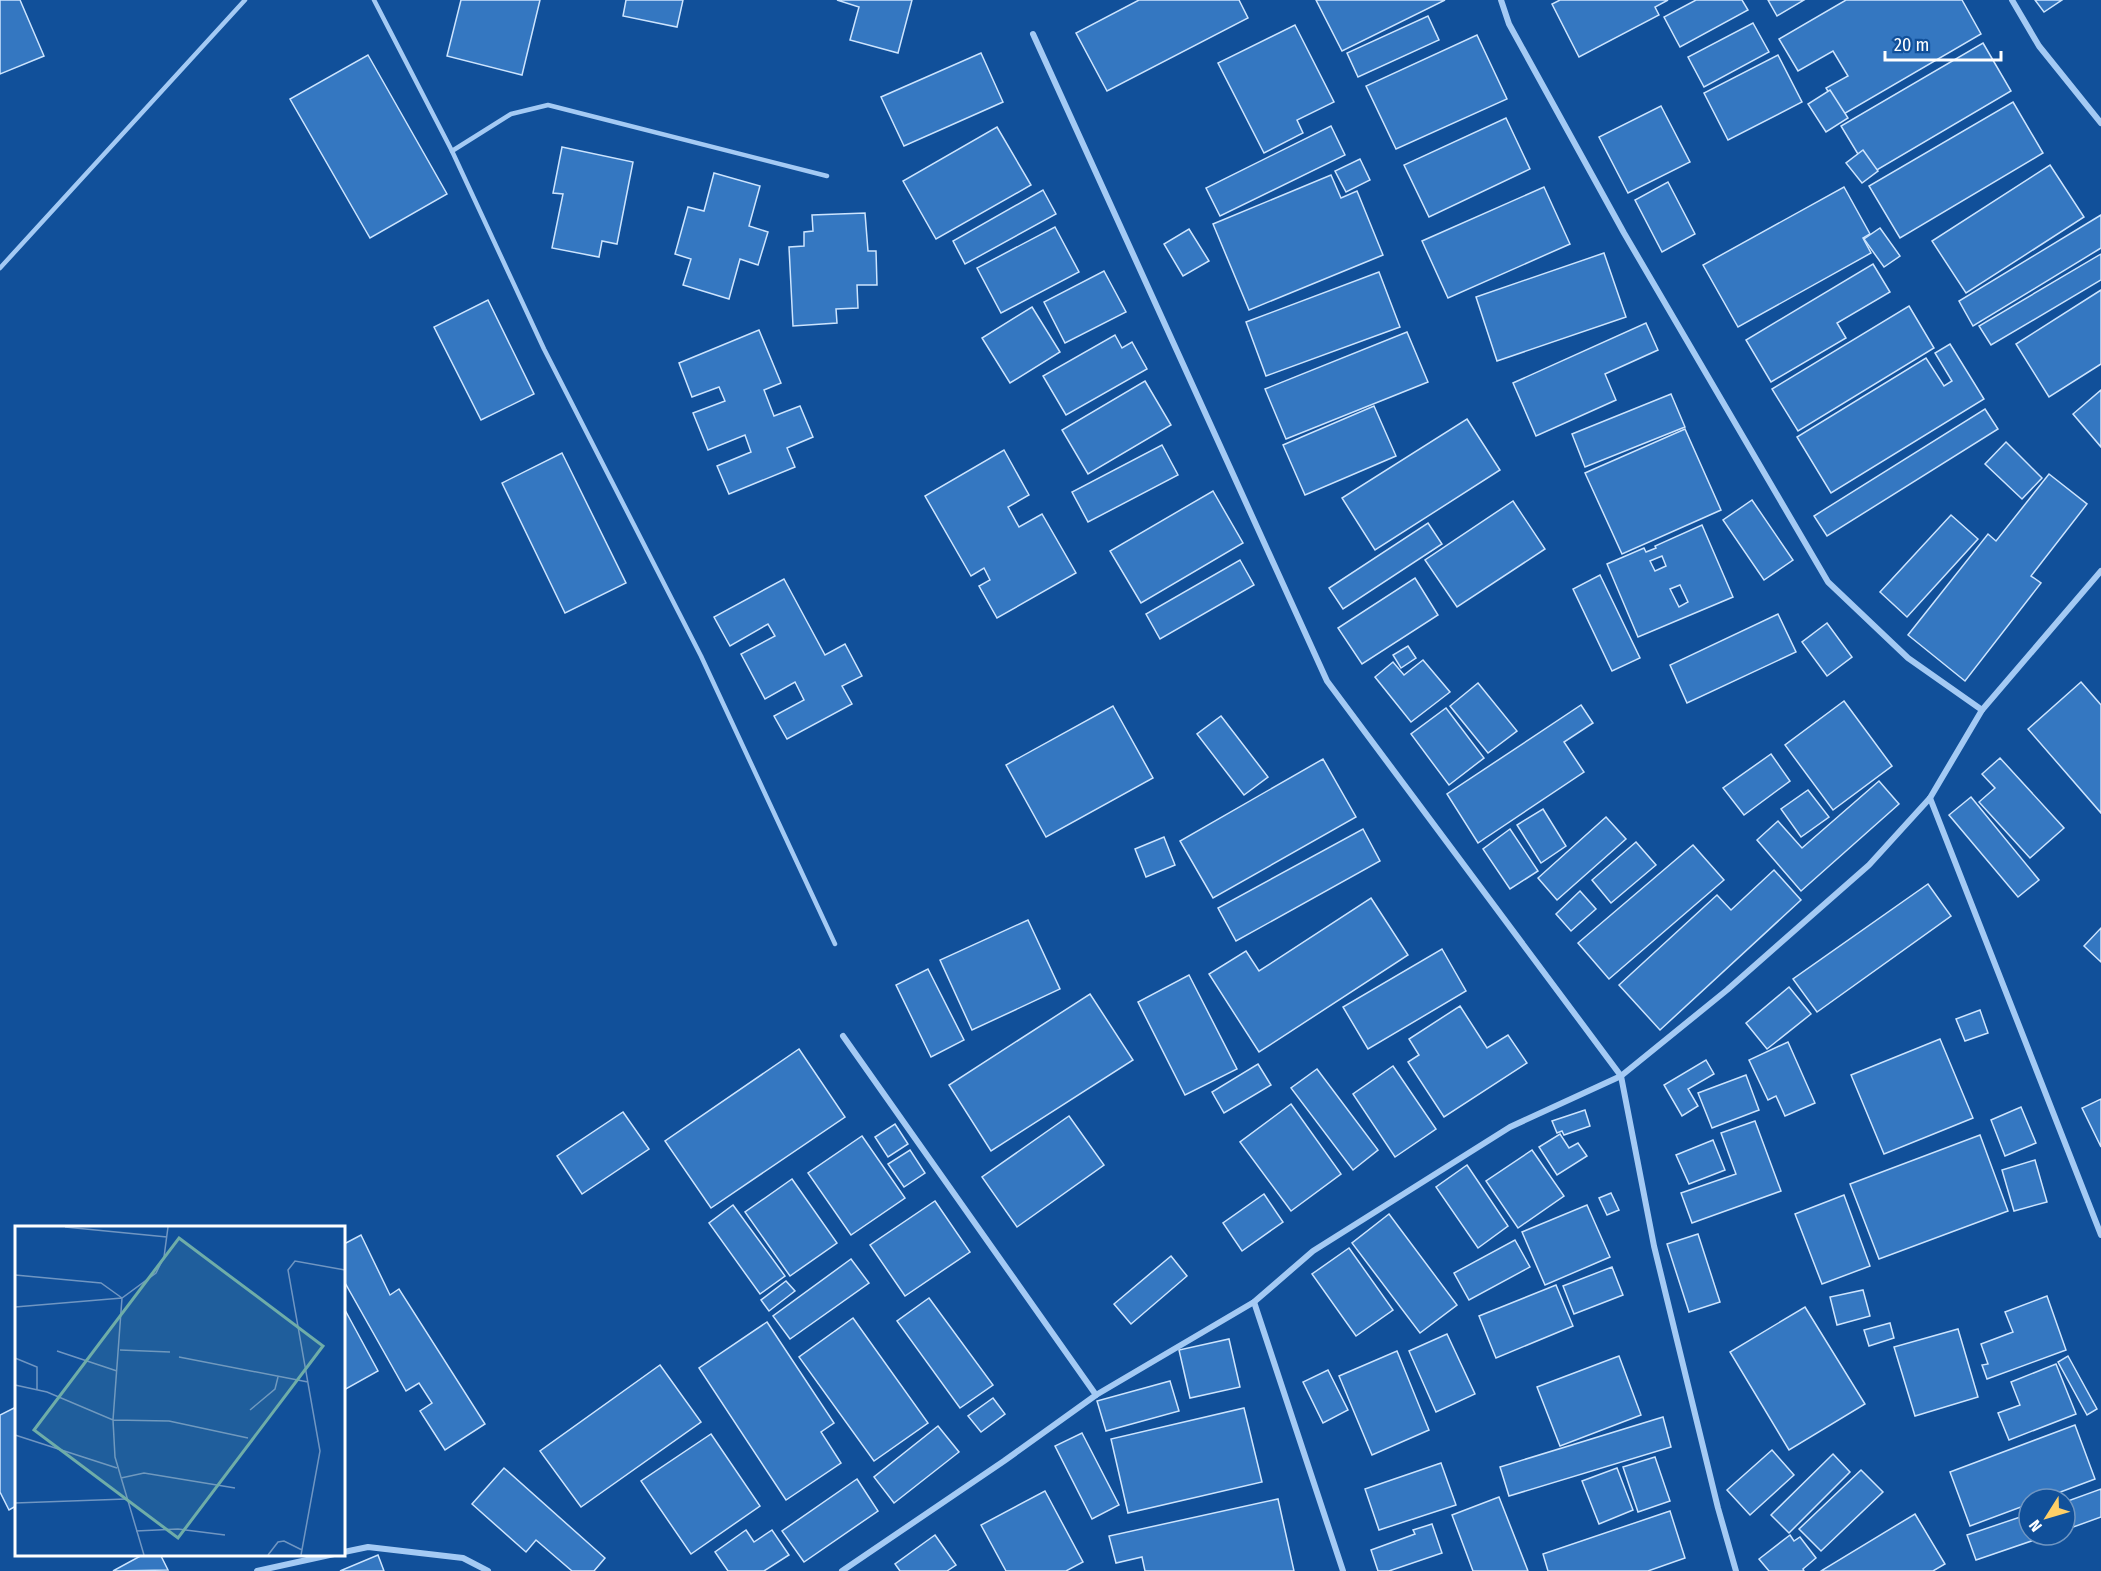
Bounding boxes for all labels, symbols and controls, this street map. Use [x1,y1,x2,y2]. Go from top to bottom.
scale bar [1885,24,2000,62]
text: 20 m [1894,34,1929,56]
inset map [15,1226,345,1556]
north arrow [2017,1487,2077,1547]
text: N [2025,1516,2046,1535]

